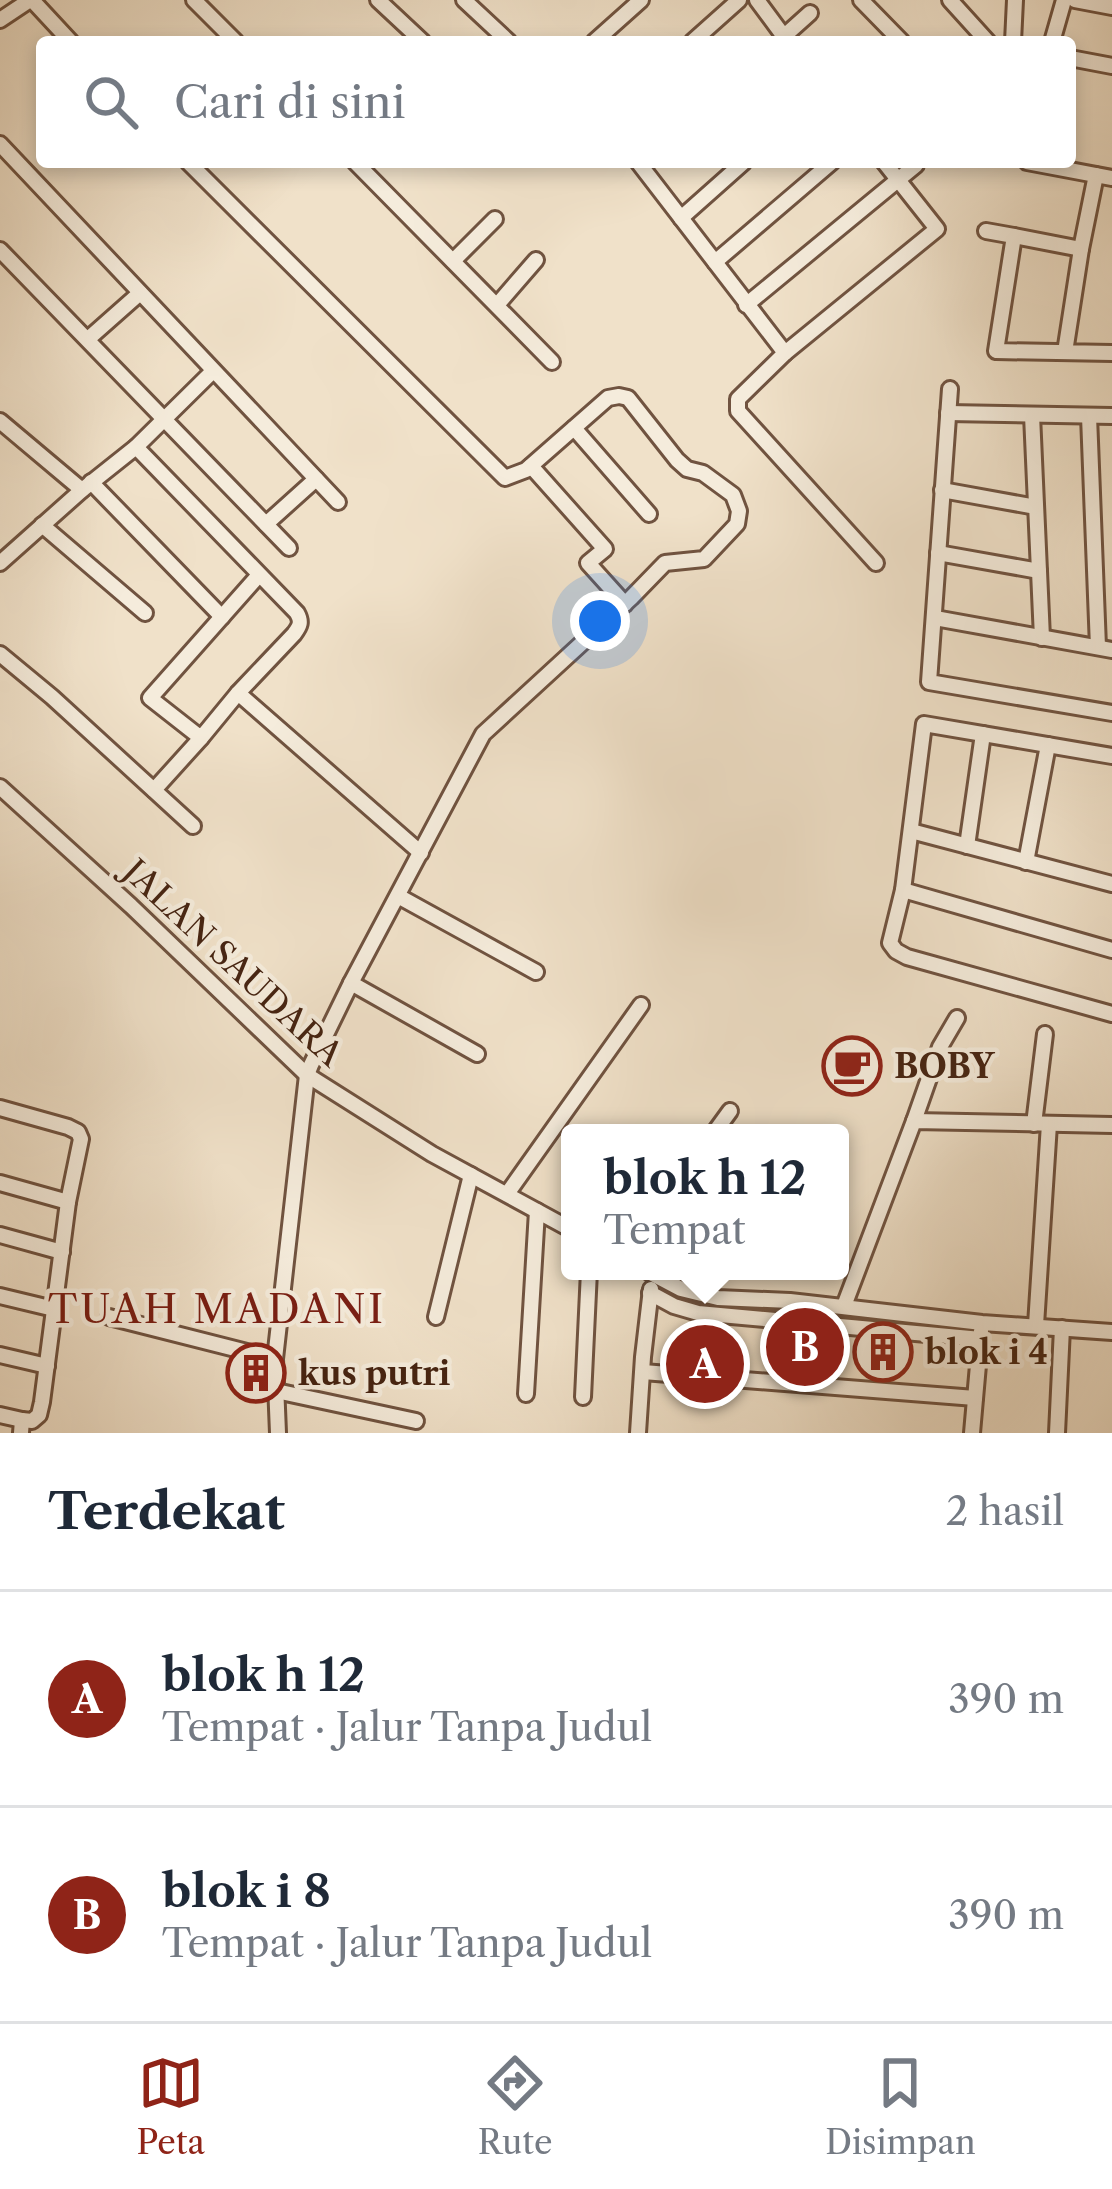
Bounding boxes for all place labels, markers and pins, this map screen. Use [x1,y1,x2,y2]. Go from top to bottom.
cafe icon: BOBY [821,1035,883,1097]
place label: BOBY [894,1046,995,1087]
pin: B [766,1302,844,1392]
pin: A [666,1319,744,1409]
building icon: blok i 4 [852,1321,914,1383]
place label: blok i 4 [924,1332,1048,1373]
building icon: kus putri [225,1342,287,1404]
place label: kus putri [298,1353,451,1394]

